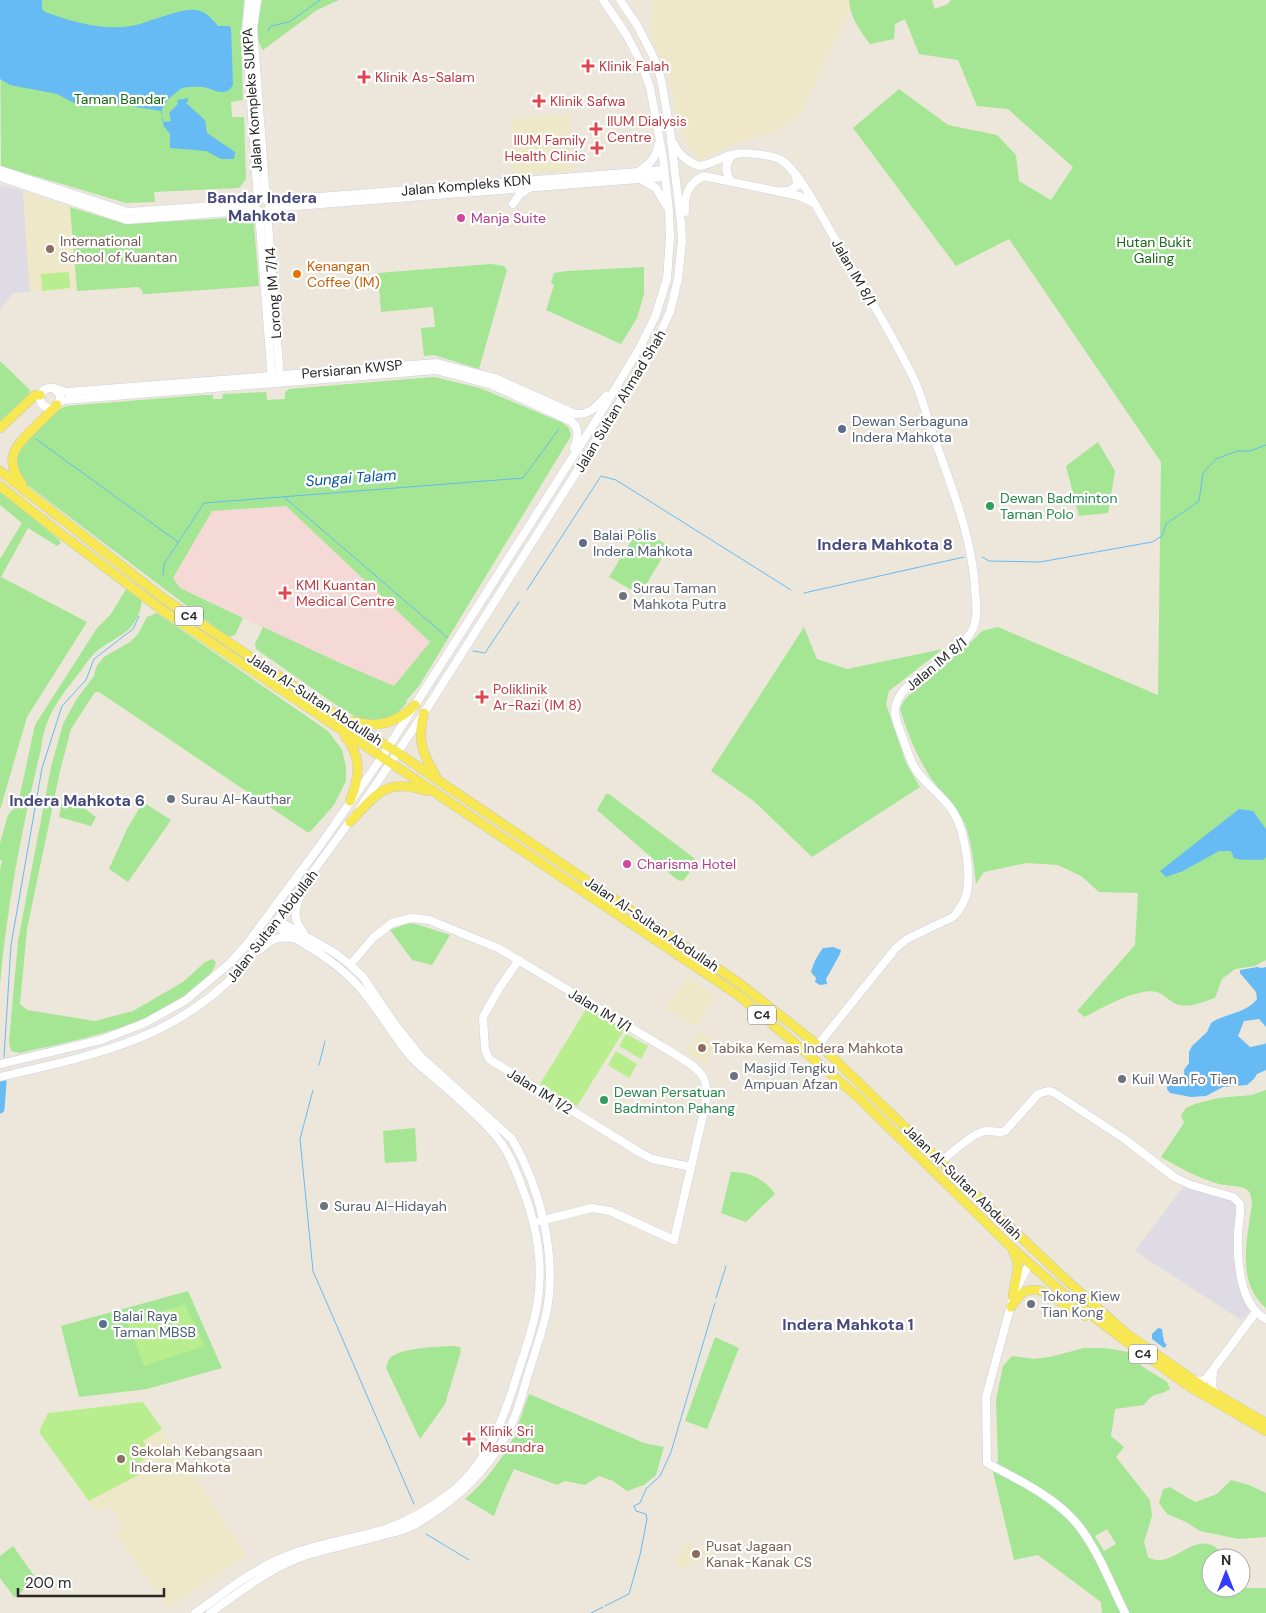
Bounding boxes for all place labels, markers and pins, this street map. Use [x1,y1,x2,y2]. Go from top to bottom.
place label: Klinik Falah [599,57,669,75]
marker: Klinik Falah [581,59,595,73]
place label: Klinik As-Salam [375,68,475,86]
marker: Klinik As-Salam [357,70,371,84]
place label: Klinik Safwa [550,92,625,110]
marker: Klinik Safwa [532,94,546,108]
place label: IIUM Dialysis Centre [607,112,687,146]
marker: IIUM Dialysis Centre [589,122,603,136]
place label: IIUM Family Health Clinic [505,131,586,165]
marker: IIUM Family Health Clinic [590,141,604,155]
place label: Manja Suite [471,209,546,227]
marker: Manja Suite [455,212,467,224]
place label: International School of Kuantan [60,232,177,266]
marker: International School of Kuantan [44,243,56,255]
place label: Kenangan Coffee (IM) [307,257,380,291]
marker: Kenangan Coffee (IM) [291,268,303,280]
place label: Dewan Serbaguna Indera Mahkota [852,412,968,446]
marker: Dewan Serbaguna Indera Mahkota [836,423,848,435]
place label: Dewan Badminton Taman Polo [1000,489,1117,523]
marker: Dewan Badminton Taman Polo [984,500,996,512]
place label: Balai Polis Indera Mahkota [593,526,693,560]
marker: Balai Polis Indera Mahkota [577,537,589,549]
place label: KMI Kuantan Medical Centre [296,576,395,610]
place label: Surau Taman Mahkota Putra [633,579,726,613]
marker: KMI Kuantan Medical Centre [278,586,292,600]
marker: Surau Taman Mahkota Putra [617,590,629,602]
place label: Poliklinik Ar-Razi (IM 8) [493,680,581,714]
marker: Poliklinik Ar-Razi (IM 8) [475,690,489,704]
place label: Surau Al-Kauthar [181,790,292,808]
marker: Surau Al-Kauthar [165,793,177,805]
place label: Charisma Hotel [637,855,736,873]
marker: Charisma Hotel [621,858,633,870]
place label: Tabika Kemas Indera Mahkota [712,1039,903,1057]
marker: Tabika Kemas Indera Mahkota [696,1042,708,1054]
place label: Masjid Tengku Ampuan Afzan [744,1059,838,1093]
marker: Masjid Tengku Ampuan Afzan [728,1070,740,1082]
place label: Kuil Wan Fo Tien [1132,1070,1237,1088]
marker: Kuil Wan Fo Tien [1116,1073,1128,1085]
place label: Dewan Persatuan Badminton Pahang [614,1083,735,1117]
marker: Dewan Persatuan Badminton Pahang [598,1094,610,1106]
place label: Surau Al-Hidayah [334,1197,447,1215]
marker: Surau Al-Hidayah [318,1200,330,1212]
place label: Tokong Kiew Tian Kong [1041,1287,1121,1321]
marker: Tokong Kiew Tian Kong [1025,1298,1037,1310]
place label: Balai Raya Taman MBSB [113,1307,196,1341]
marker: Balai Raya Taman MBSB [97,1318,109,1330]
place label: Klinik Sri Masundra [480,1422,544,1456]
marker: Klinik Sri Masundra [462,1432,476,1446]
place label: Sekolah Kebangsaan Indera Mahkota [131,1442,263,1476]
marker: Sekolah Kebangsaan Indera Mahkota [115,1453,127,1465]
place label: Pusat Jagaan Kanak-Kanak CS [706,1537,812,1571]
marker: Pusat Jagaan Kanak-Kanak CS [690,1548,702,1560]

